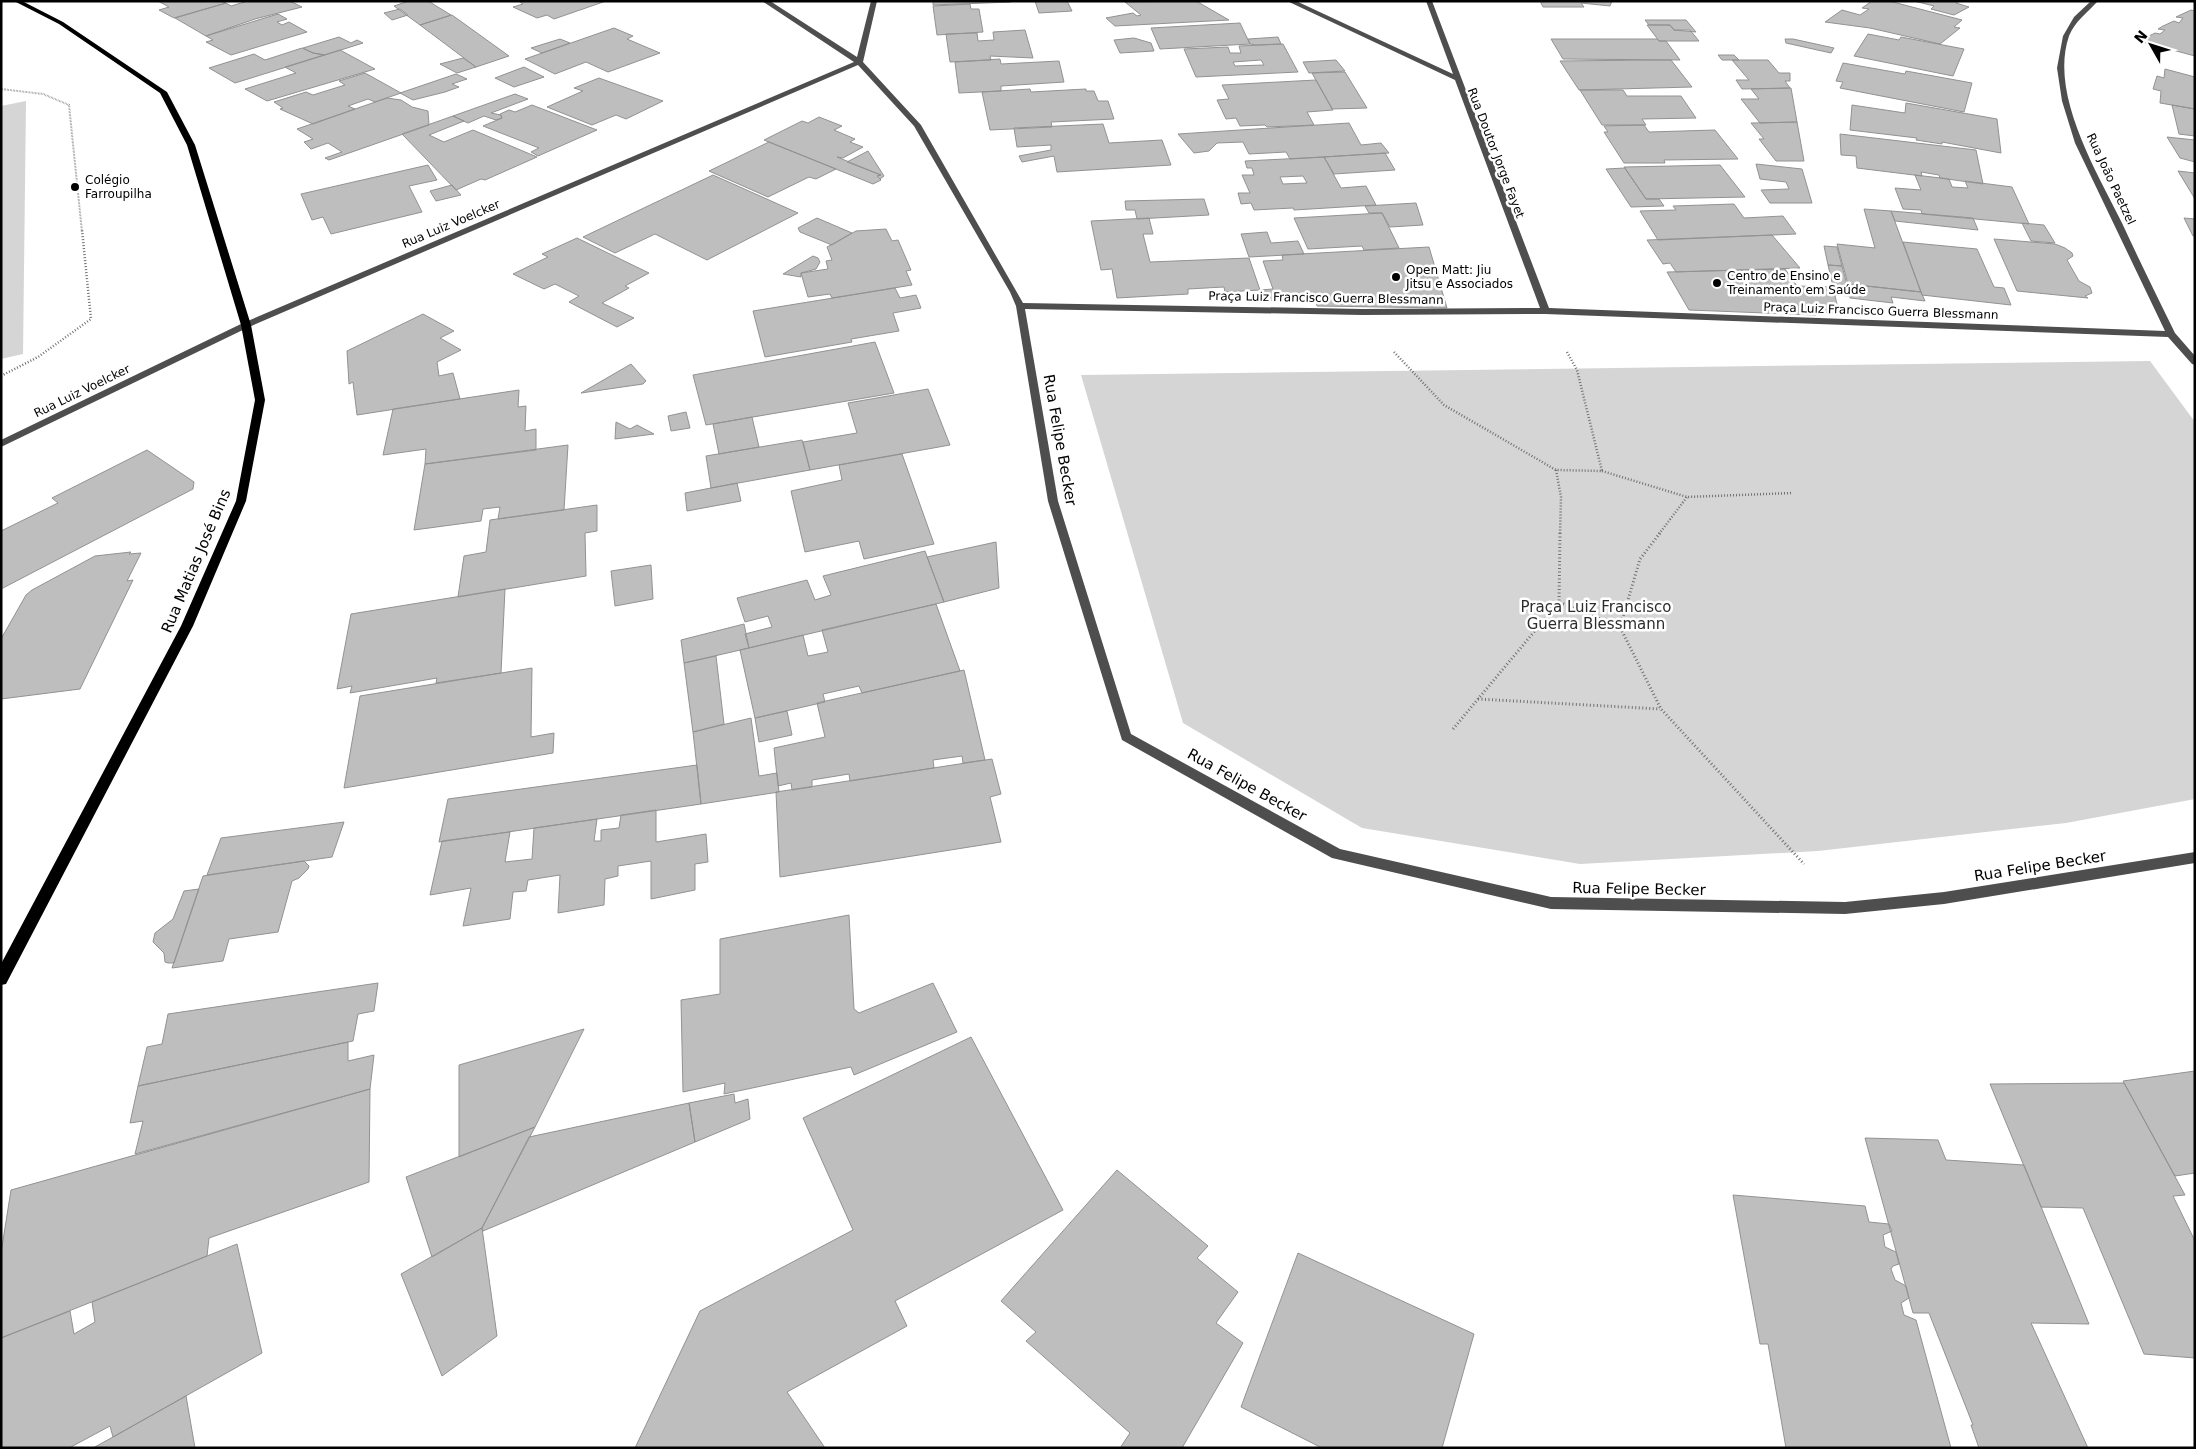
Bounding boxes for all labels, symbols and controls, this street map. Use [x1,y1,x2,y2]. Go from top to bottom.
north arrow [2126,20,2176,70]
text: N [2131,27,2151,46]
street label: Rua Doutor Jorge Fayet [1465,86,1527,220]
street label: Rua João Paetzel [2084,131,2138,227]
place label: Colégio Farroupilha [85,173,152,201]
marker: Colégio Farroupilha [69,181,81,193]
street label: Rua Luiz Voelcker [400,197,502,251]
place label: Open Matt: Jiu Jitsu e Associados [1405,263,1513,291]
place label: Centro de Ensino e Treinamento em Saúde [1726,269,1866,297]
marker: Open Matt: Jiu Jitsu e Associados [1390,271,1402,283]
marker: Centro de Ensino e Treinamento em Saúde [1711,277,1723,289]
street label: Praça Luiz Francisco Guerra Blessmann [1208,289,1444,307]
street label: Praça Luiz Francisco Guerra Blessmann [1763,300,1999,322]
street label: Rua Luiz Voelcker [32,362,132,420]
street label: Rua Felipe Becker [1040,373,1081,508]
street label: Rua Matias José Bins [158,486,235,636]
park label: Praça Luiz Francisco Guerra Blessmann [1521,598,1671,633]
street label: Rua Felipe Becker [1184,745,1310,826]
street label: Rua Felipe Becker [1973,847,2108,885]
street label: Rua Felipe Becker [1572,879,1707,899]

